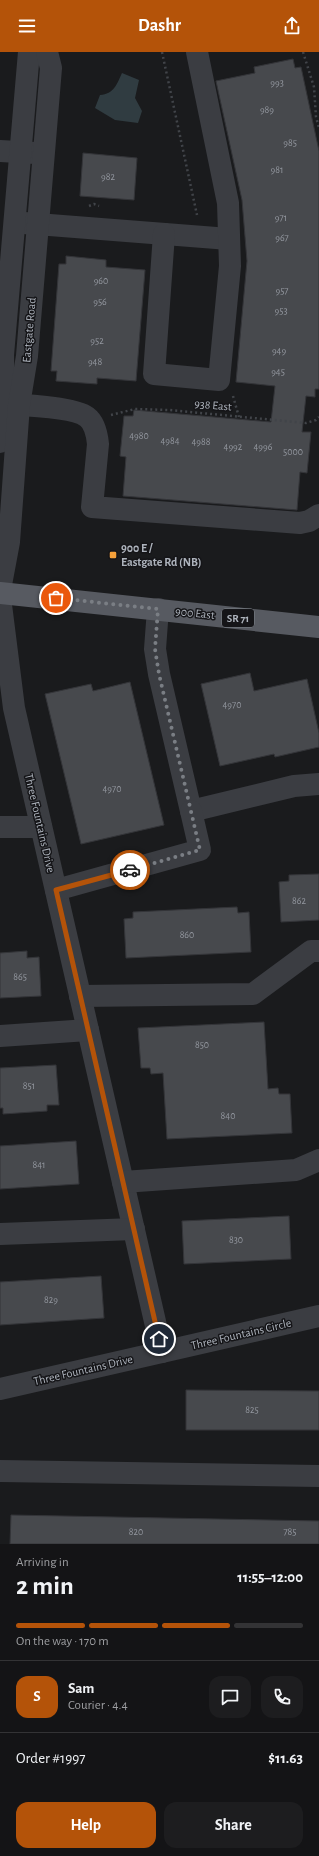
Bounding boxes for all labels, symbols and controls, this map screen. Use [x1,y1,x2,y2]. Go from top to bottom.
icon: menu [16,15,38,37]
icon: share [281,15,303,37]
text: Dashr [138,17,181,35]
house number: 993 [270,78,284,88]
house number: 989 [260,105,274,115]
house number: 985 [283,138,297,148]
house number: 981 [271,165,283,175]
house number: 982 [101,172,115,182]
house number: 971 [275,213,287,223]
house number: 967 [275,233,289,243]
house number: 960 [94,276,108,286]
house number: 957 [275,286,289,296]
street label: Eastgate Road [20,297,38,363]
house number: 956 [93,297,107,307]
house number: 953 [275,306,288,316]
house number: 952 [90,336,104,346]
house number: 949 [272,346,286,356]
house number: 948 [88,357,102,367]
house number: 945 [271,367,285,377]
street label: 938 East [194,397,232,413]
house number: 4980 [129,431,149,441]
house number: 4984 [160,436,180,446]
house number: 4988 [192,437,211,447]
house number: 4992 [224,442,243,452]
house number: 4996 [254,442,273,452]
house number: 5000 [283,447,303,457]
place label: 900 E / Eastgate Rd (NB) [121,542,202,569]
marker: 900 E / Eastgate Rd (NB) [108,550,118,560]
pin [39,581,73,615]
icon: bag [45,587,67,609]
street label: 900 East [175,605,216,621]
road number: SR 71 [222,609,254,627]
house number: 4970 [223,700,241,710]
street label: Three Fountains Drive [23,772,57,874]
house number: 4970 [103,784,121,794]
courier [110,850,150,890]
icon: car [119,859,141,881]
house number: 862 [292,896,306,906]
house number: 860 [180,930,194,940]
house number: 865 [13,972,27,982]
house number: 850 [195,1040,209,1050]
house number: 851 [23,1081,35,1091]
house number: 840 [221,1111,235,1121]
house number: 841 [33,1160,46,1170]
house number: 830 [229,1235,243,1245]
house number: 829 [44,1295,58,1305]
street label: Three Fountains Circle [190,1317,292,1351]
pin [142,1322,176,1356]
icon: home [148,1328,170,1350]
street label: Three Fountains Drive [32,1353,134,1387]
house number: 825 [245,1405,259,1415]
house number: 820 [129,1527,143,1537]
house number: 785 [283,1527,297,1537]
text: Arriving in [16,1556,69,1569]
text: 11:55–12:00 [237,1570,303,1585]
text: 2 min [16,1573,74,1599]
text: On the way · 170 m [16,1635,109,1648]
button: chat [209,1676,251,1718]
button: phone [261,1676,303,1718]
text: Sam [68,1681,94,1696]
text: S [33,1689,41,1704]
text: Courier · 4.4 [68,1699,128,1712]
text: Order #1997 [16,1751,86,1766]
text: $11.63 [268,1751,303,1766]
button: Help [16,1802,156,1848]
button: Share [164,1802,303,1848]

